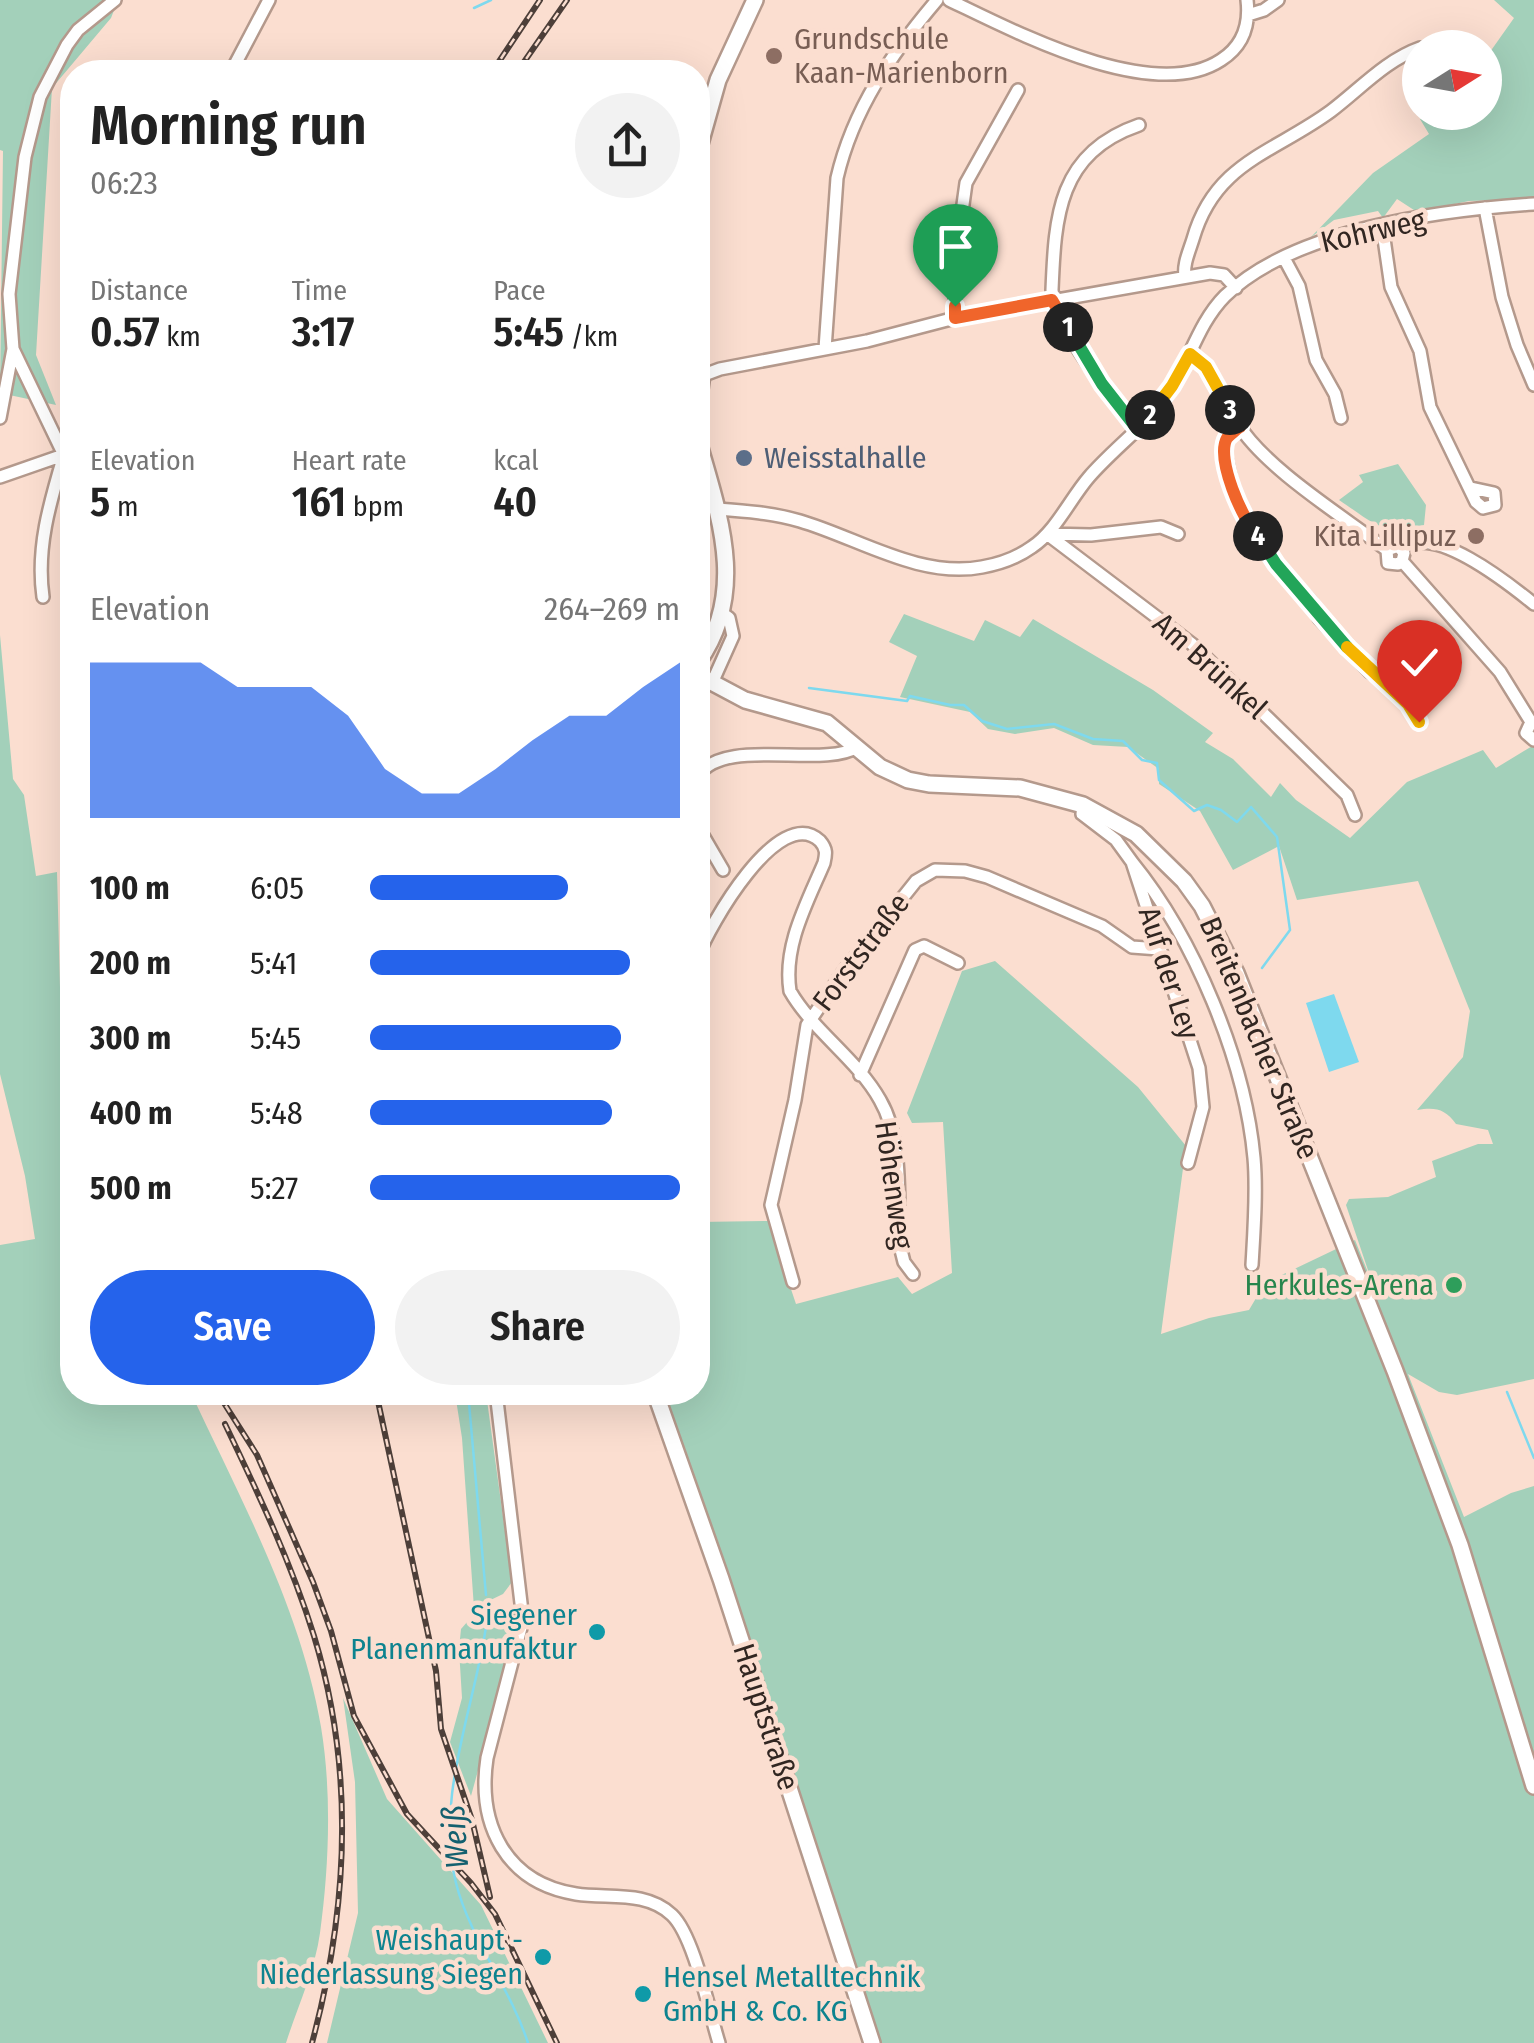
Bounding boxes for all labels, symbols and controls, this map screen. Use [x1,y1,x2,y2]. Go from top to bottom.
place label: Grundschule Kaan-Marienborn [794,21,1009,91]
north arrow [1402,30,1502,130]
map controls [1402,30,1502,130]
marker: Grundschule Kaan-Marienborn [763,45,785,67]
text: Morning run [90,93,367,159]
button: share [575,93,680,198]
text: 06:23 [90,164,158,202]
street label: Kohrweg [1317,201,1430,260]
pin [913,204,998,307]
icon: arrive [928,219,983,274]
text: Distance [90,274,188,307]
text: Time [292,274,347,307]
text: Pace [493,274,546,307]
pin: 1 [1043,302,1093,352]
text: 0.57 [90,307,160,357]
text: 3:17 [292,307,355,357]
text: 5:45 [493,307,564,357]
text: 1 [1062,310,1074,343]
text: km [160,320,201,353]
text: /km [564,320,618,353]
pin: 3 [1205,385,1255,435]
pin: 2 [1125,390,1175,440]
text: 3 [1223,393,1237,426]
text: 2 [1144,398,1156,431]
place label: Weisstalhalle [764,440,927,476]
text: Elevation [90,444,195,477]
text: Heart rate [292,444,407,477]
text: kcal [493,444,539,477]
marker: Weisstalhalle [733,447,755,469]
text: 5 [90,477,110,527]
text: 161 [292,477,346,527]
text: 40 [493,477,537,527]
text: m [110,490,138,523]
text: bpm [346,490,404,523]
pin: 4 [1233,511,1283,561]
place label: Kita Lillipuz [1313,518,1456,554]
text: 4 [1251,519,1265,552]
marker: Kita Lillipuz [1465,525,1487,547]
text: Elevation [90,590,210,628]
text: 264–269 m [544,590,680,628]
street label: Am Brünkel [1146,606,1274,727]
pin [1377,620,1462,723]
icon: check [1392,635,1447,690]
text: 100 m [90,869,170,907]
text: 6:05 [250,869,304,907]
street label: Forststraße [805,886,917,1018]
street label: Auf der Ley [1131,902,1207,1044]
street label: Breitenbacher Straße [1192,911,1326,1165]
text: 200 m [90,944,171,982]
text: 5:41 [250,944,298,982]
text: 300 m [90,1019,171,1057]
text: 5:45 [250,1019,301,1057]
text: 400 m [90,1094,172,1132]
text: 5:48 [250,1094,303,1132]
street label: Höhenweg [867,1119,921,1252]
text: 500 m [90,1169,172,1207]
text: 5:27 [250,1169,298,1207]
place label: Herkules-Arena [1244,1267,1434,1303]
button: Save [90,1270,375,1385]
button: Share [395,1270,680,1385]
marker: Herkules-Arena [1443,1274,1465,1296]
place label: Siegener Planenmanufaktur [350,1597,578,1667]
marker: Siegener Planenmanufaktur [586,1621,608,1643]
street label: Hauptstraße [725,1639,807,1795]
water label: Weiß [434,1804,476,1870]
place label: Weishaupt - Niederlassung Siegen [259,1922,523,1992]
marker: Weishaupt - Niederlassung Siegen [532,1946,554,1968]
place label: Hensel Metalltechnik GmbH & Co. KG [663,1959,921,2029]
marker: Hensel Metalltechnik GmbH & Co. KG [632,1983,654,2005]

